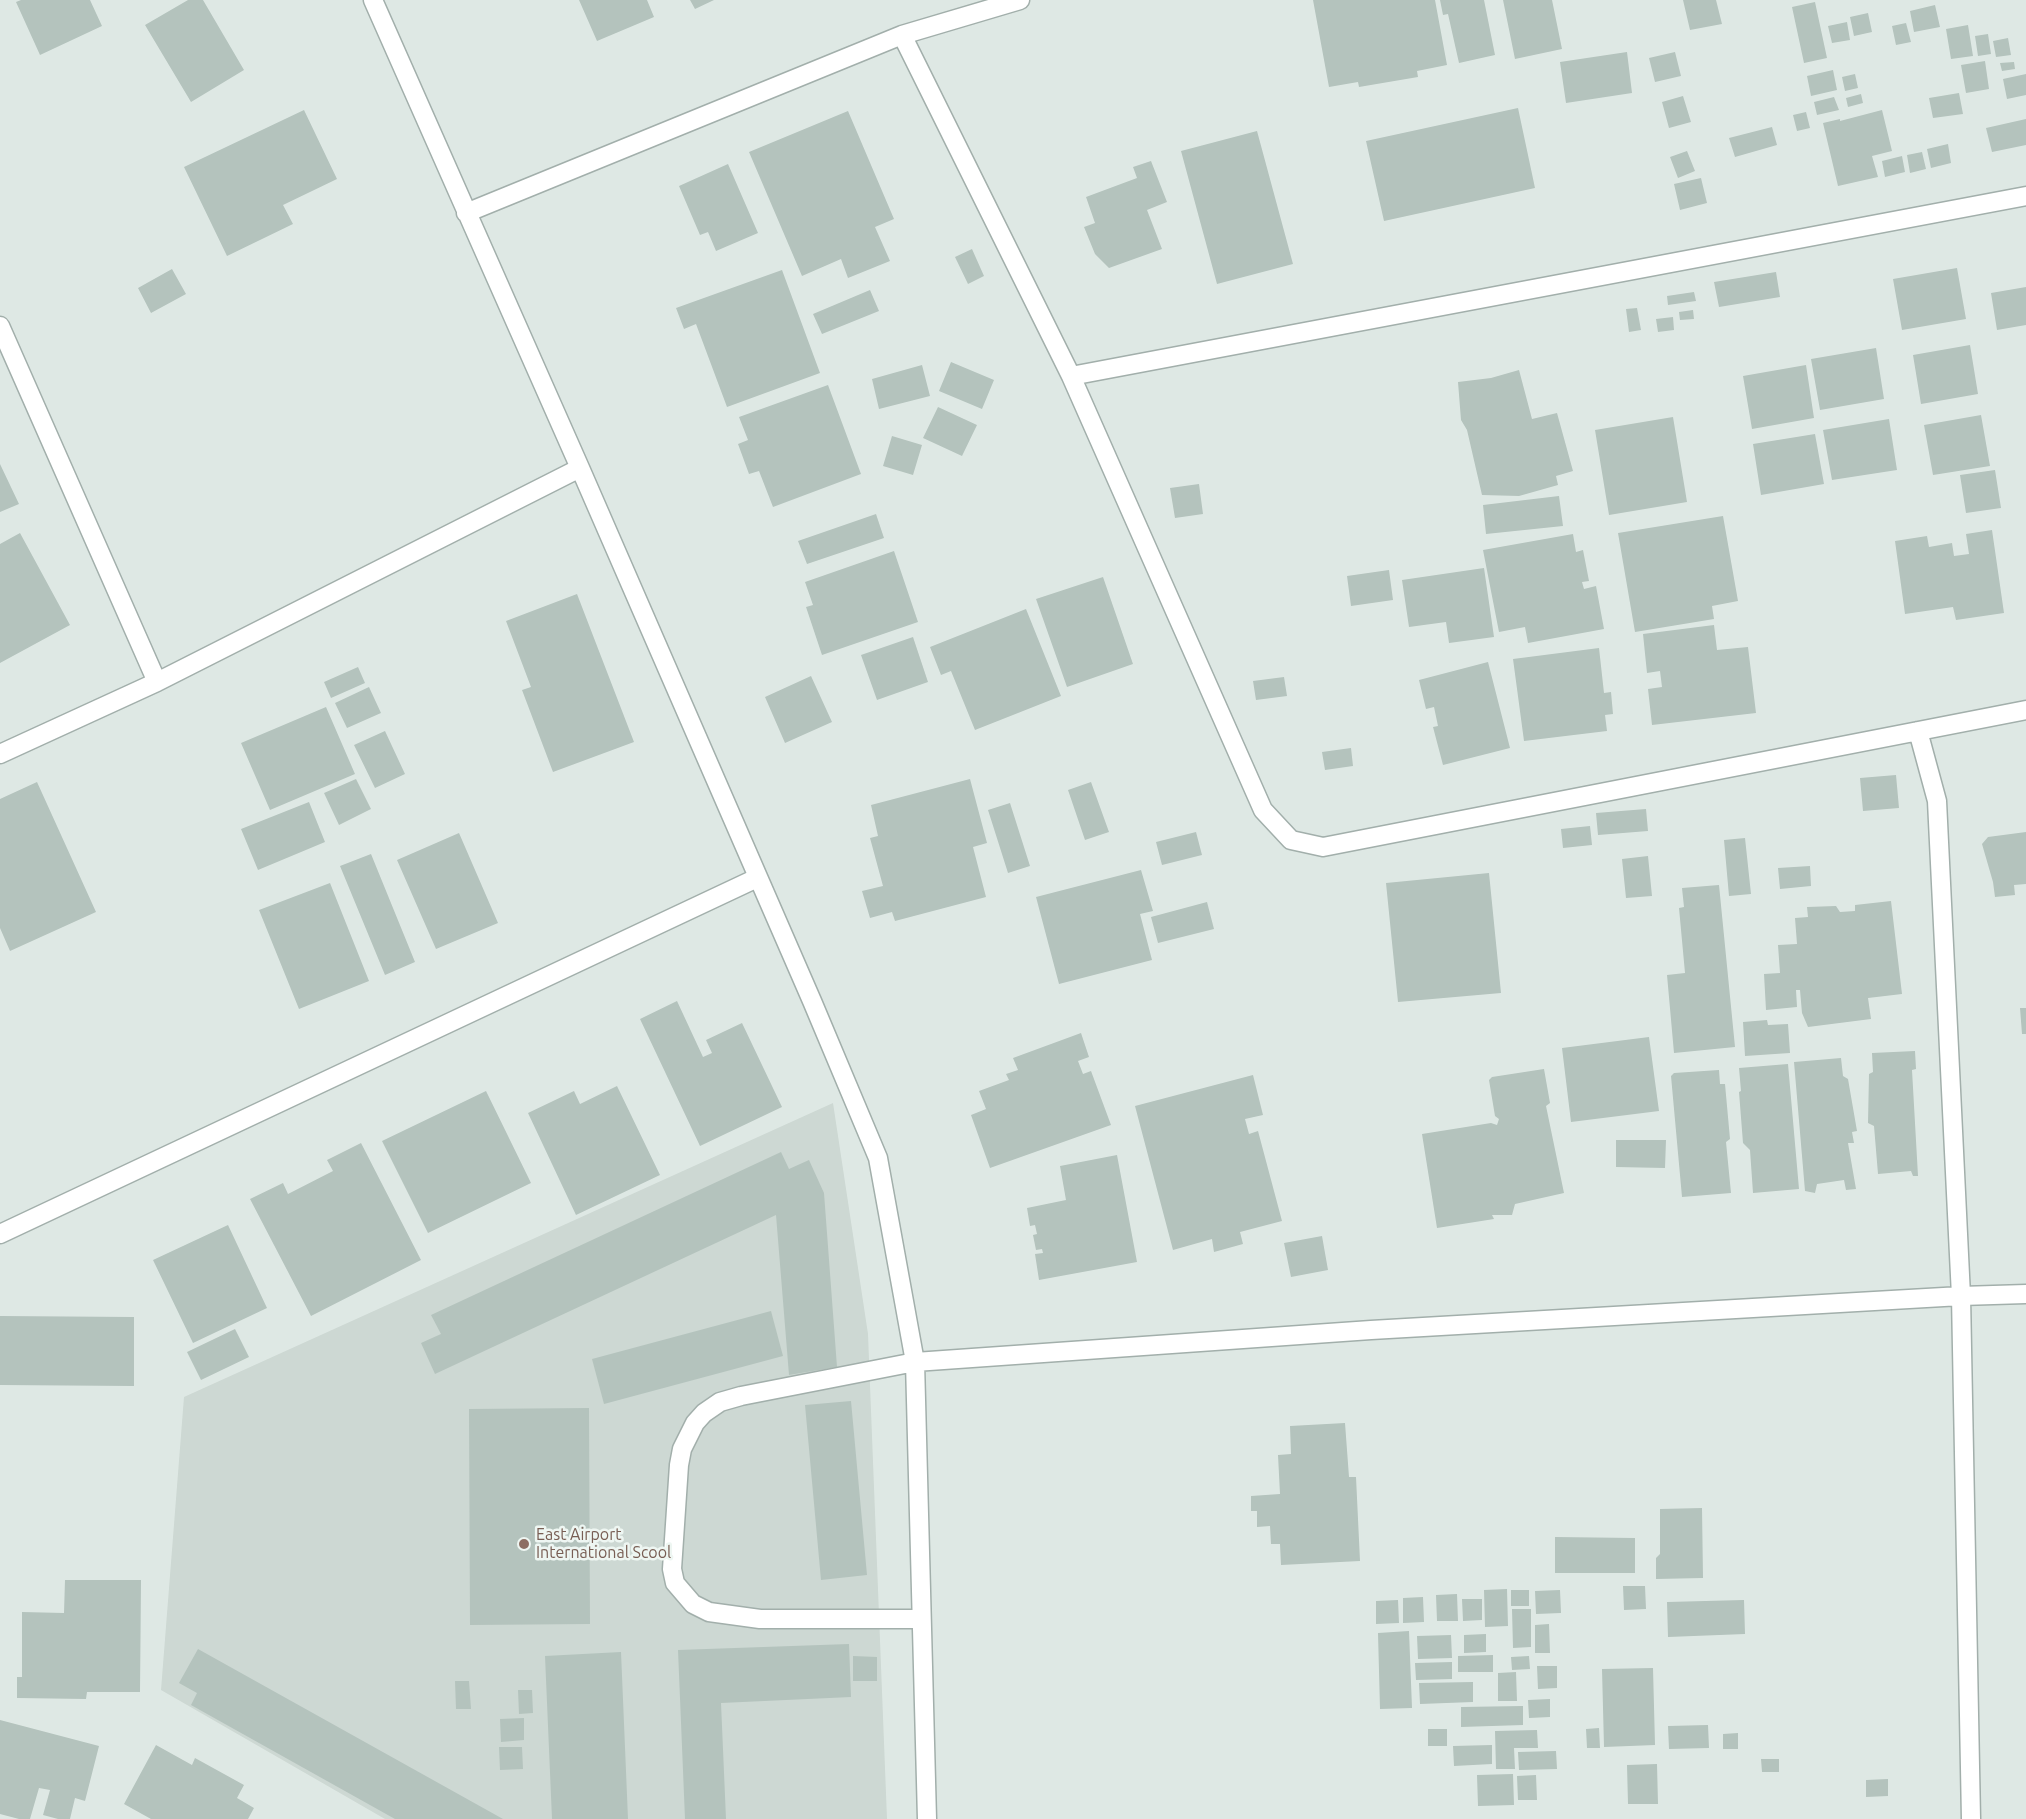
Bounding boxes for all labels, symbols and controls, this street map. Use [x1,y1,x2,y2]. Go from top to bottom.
place label: East Airport International Scool [536,1525,671,1563]
marker: East Airport International Scool [517,1537,531,1551]

